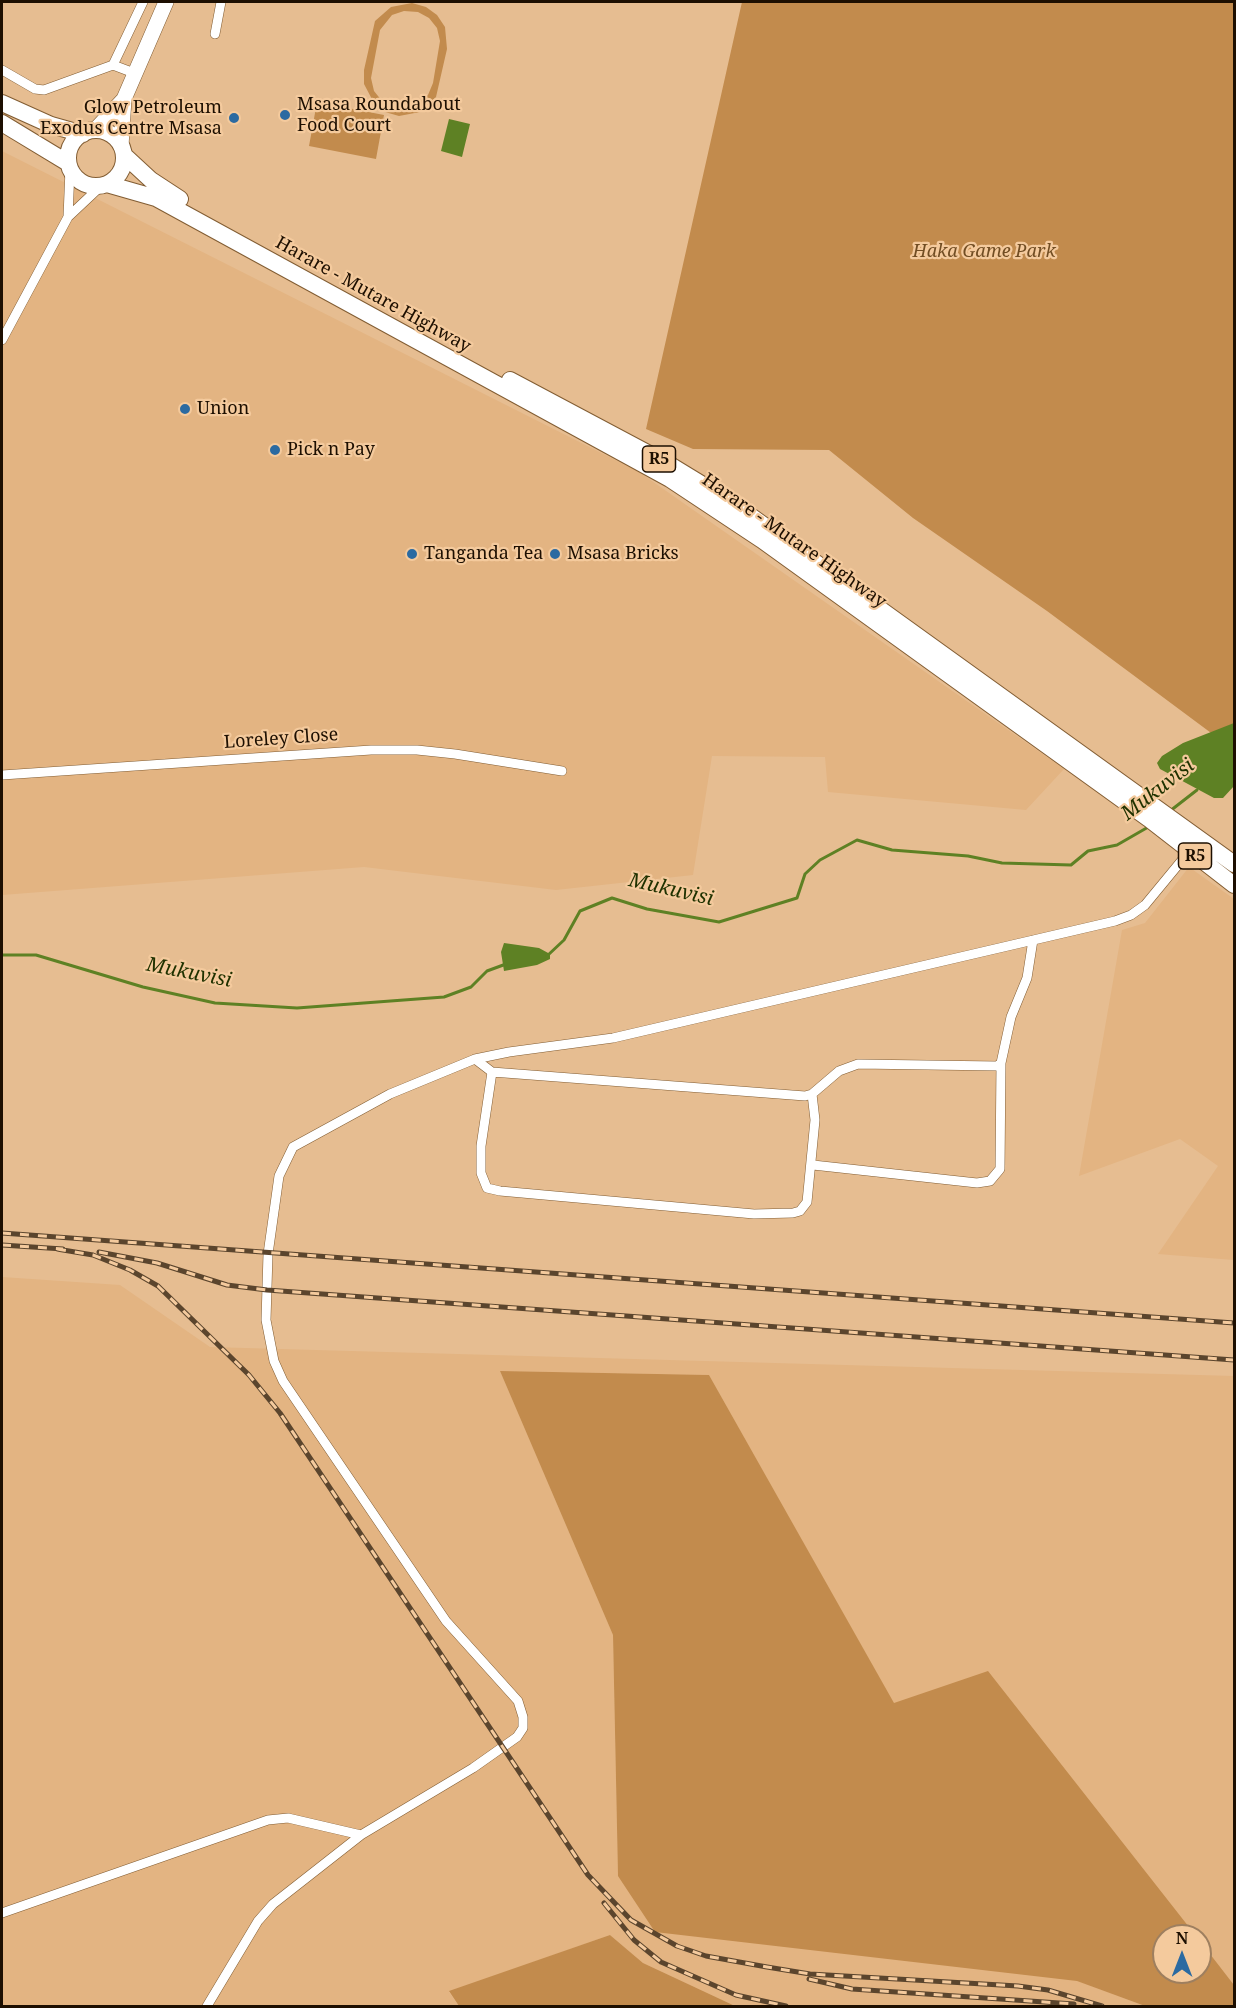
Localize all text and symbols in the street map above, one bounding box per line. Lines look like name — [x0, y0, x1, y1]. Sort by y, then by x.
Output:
place label: Msasa Roundabout Food Court — [297, 94, 461, 136]
place label: Glow Petroleum Exodus Centre Msasa — [40, 97, 222, 140]
marker: Msasa Roundabout Food Court — [278, 108, 292, 122]
marker: Glow Petroleum Exodus Centre Msasa — [227, 111, 241, 125]
street label: Harare - Mutare Highway — [272, 232, 474, 358]
park label: Haka Game Park — [912, 241, 1056, 263]
place label: Union — [197, 398, 249, 420]
marker: Union — [178, 402, 192, 416]
place label: Pick n Pay — [287, 439, 375, 461]
marker: Pick n Pay — [268, 443, 282, 457]
road number: R5 — [642, 446, 676, 472]
street label: Harare - Mutare Highway — [698, 469, 890, 613]
place label: Tanganda Tea — [424, 543, 543, 565]
place label: Msasa Bricks — [567, 543, 679, 565]
marker: Tanganda Tea — [405, 547, 419, 561]
marker: Msasa Bricks — [548, 547, 562, 561]
street label: Loreley Close — [223, 724, 339, 754]
water label: Mukuvisi — [1117, 754, 1199, 826]
road number: R5 — [1178, 843, 1212, 869]
water label: Mukuvisi — [626, 869, 716, 911]
water label: Mukuvisi — [144, 953, 234, 993]
north arrow — [1152, 1924, 1212, 1984]
text: N — [1176, 1927, 1188, 1949]

